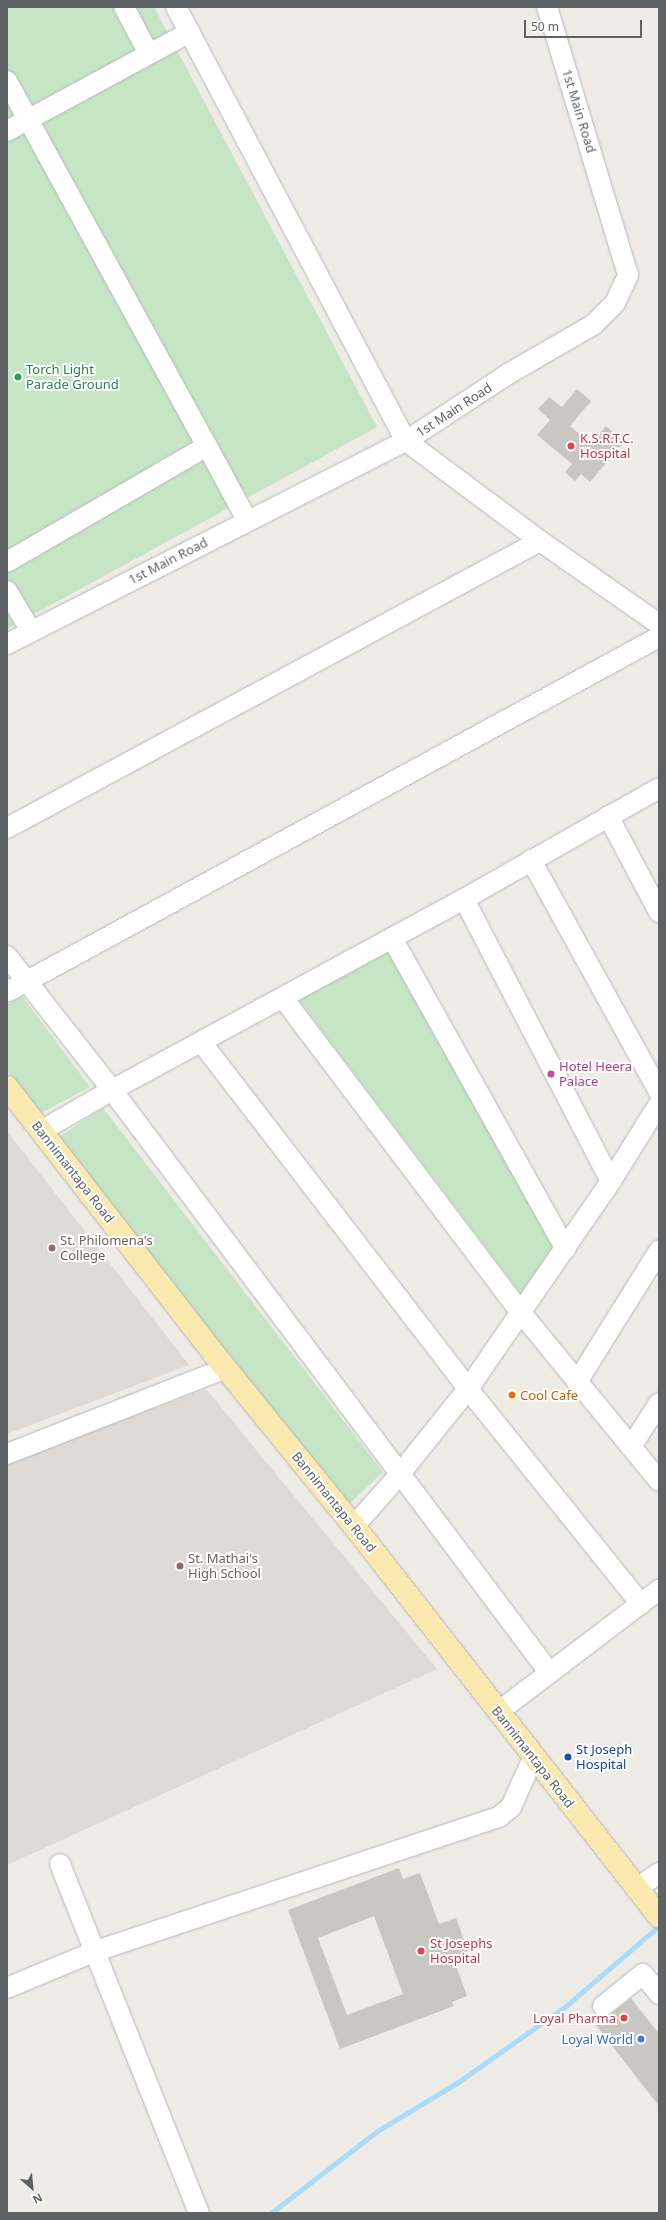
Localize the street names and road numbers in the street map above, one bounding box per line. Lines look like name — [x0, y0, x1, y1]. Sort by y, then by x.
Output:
street label: 1st Main Road — [559, 67, 599, 155]
street label: 1st Main Road — [413, 380, 495, 440]
street label: 1st Main Road — [126, 534, 210, 588]
street label: Bannimantapa Road — [29, 1118, 117, 1226]
street label: Bannimantapa Road — [289, 1449, 379, 1555]
street label: Bannimantapa Road — [489, 1703, 577, 1811]

